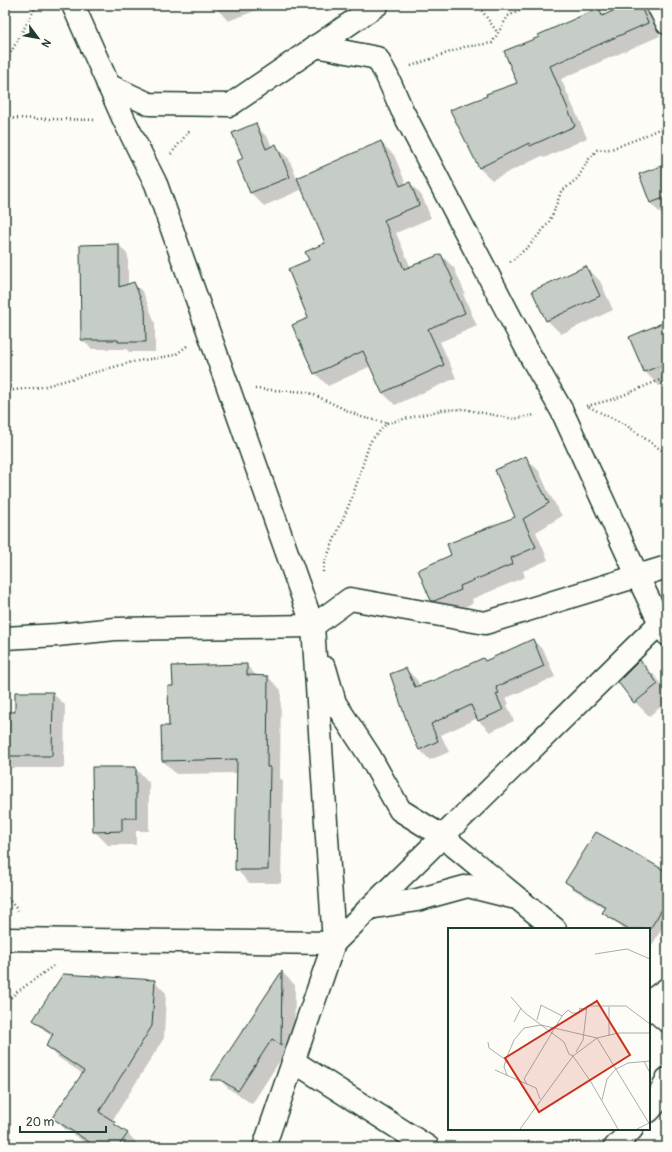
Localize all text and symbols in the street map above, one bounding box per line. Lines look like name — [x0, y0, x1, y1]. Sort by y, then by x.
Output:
north arrow — [18, 18, 58, 58]
text: N — [38, 36, 54, 50]
inset map — [448, 928, 650, 1130]
scale bar — [20, 1108, 106, 1134]
text: 20 m — [26, 1115, 55, 1130]

